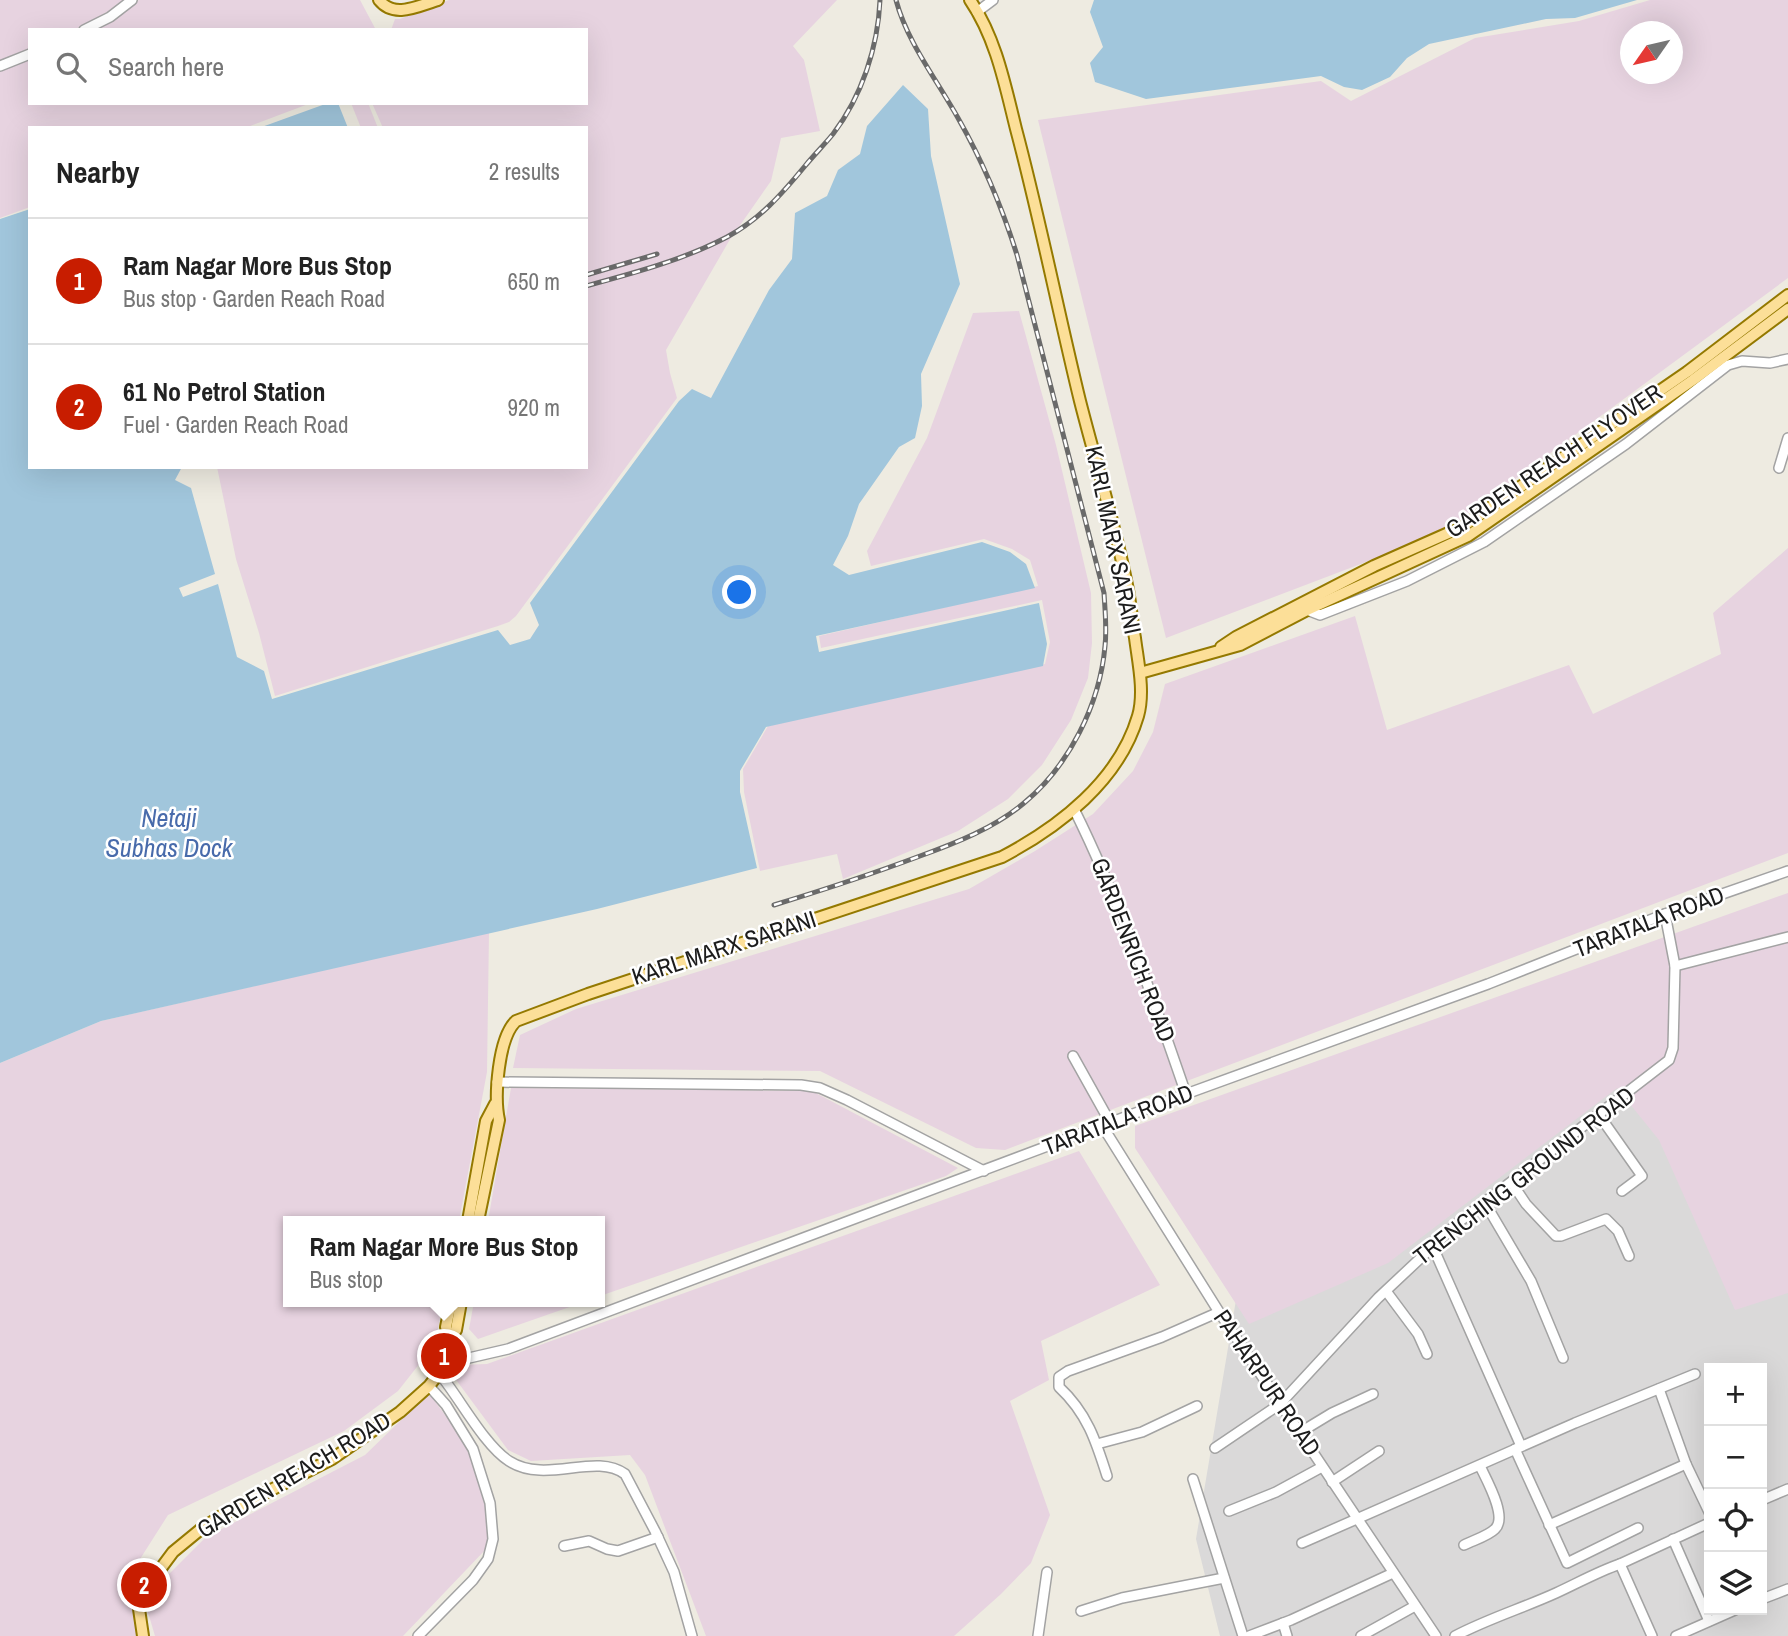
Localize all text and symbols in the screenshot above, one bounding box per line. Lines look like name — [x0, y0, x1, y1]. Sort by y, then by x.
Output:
north arrow — [1620, 21, 1683, 84]
search box — [28, 28, 588, 105]
icon: search — [52, 48, 90, 86]
text: Search here — [108, 49, 224, 84]
text: Nearby — [56, 152, 139, 192]
text: 2 results — [489, 156, 560, 187]
text: Ram Nagar More Bus Stop — [123, 248, 392, 283]
text: 1 — [74, 266, 84, 297]
text: 650 m — [508, 266, 560, 297]
text: Bus stop · Garden Reach Road — [123, 283, 385, 314]
text: 61 No Petrol Station — [123, 374, 326, 409]
street label: GARDEN REACH FLYOVER — [1439, 376, 1668, 545]
text: 2 — [74, 392, 84, 423]
text: 920 m — [508, 392, 560, 423]
text: Fuel · Garden Reach Road — [123, 409, 348, 440]
street label: KARL MARX SARANI — [1078, 443, 1150, 637]
your location — [722, 575, 756, 609]
water label: Netaji Subhas Dock — [106, 800, 234, 865]
street label: GARDENRICH ROAD — [1084, 853, 1184, 1046]
street label: TARATALA ROAD — [1569, 878, 1728, 964]
street label: KARL MARX SARANI — [628, 902, 820, 992]
street label: TARATALA ROAD — [1038, 1076, 1197, 1162]
street label: TRENCHING GROUND ROAD — [1406, 1079, 1640, 1272]
popup — [283, 1216, 605, 1307]
text: Ram Nagar More Bus Stop — [310, 1229, 578, 1264]
text: Bus stop — [310, 1264, 383, 1295]
street label: PAHARPUR ROAD — [1207, 1303, 1329, 1462]
pin: 1 — [421, 1330, 467, 1382]
map controls — [1704, 1363, 1767, 1615]
button: + — [1704, 1363, 1767, 1426]
street label: GARDEN REACH ROAD — [191, 1404, 396, 1545]
button: − — [1704, 1426, 1767, 1489]
button: locate — [1704, 1489, 1767, 1552]
button: layers — [1704, 1552, 1767, 1615]
pin: 2 — [121, 1559, 167, 1611]

